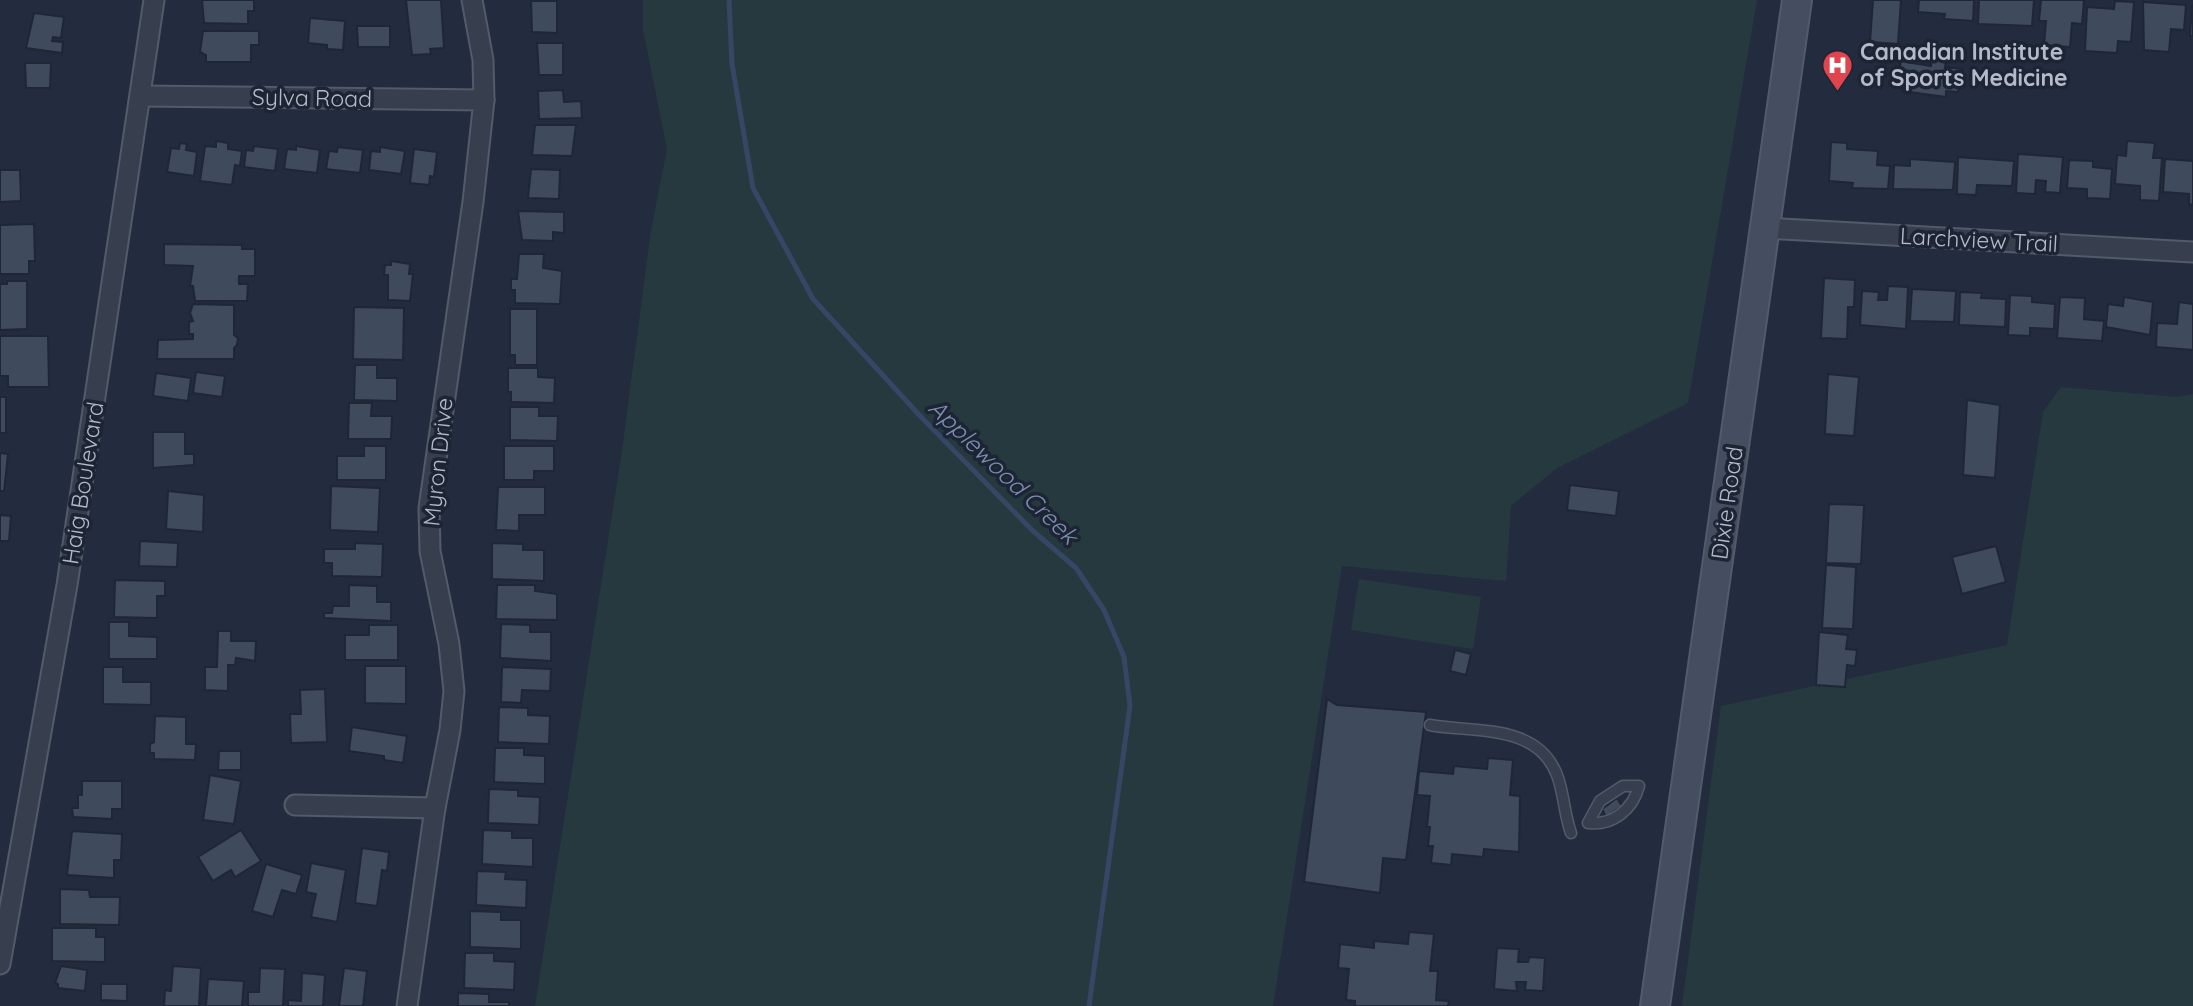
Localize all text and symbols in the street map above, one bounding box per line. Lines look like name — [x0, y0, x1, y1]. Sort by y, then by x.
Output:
place label: Canadian Institute of Sports Medicine — [1860, 37, 2068, 92]
hospital icon: Canadian Institute of Sports Medicine — [1820, 48, 1854, 92]
street label: Sylva Road — [252, 82, 372, 113]
street label: Larchview Trail — [1899, 221, 2059, 258]
water label: Applewood Creek — [923, 392, 1086, 552]
street label: Myron Drive — [416, 396, 459, 528]
street label: Haig Boulevard — [55, 400, 110, 566]
street label: Dixie Road — [1704, 445, 1749, 561]

